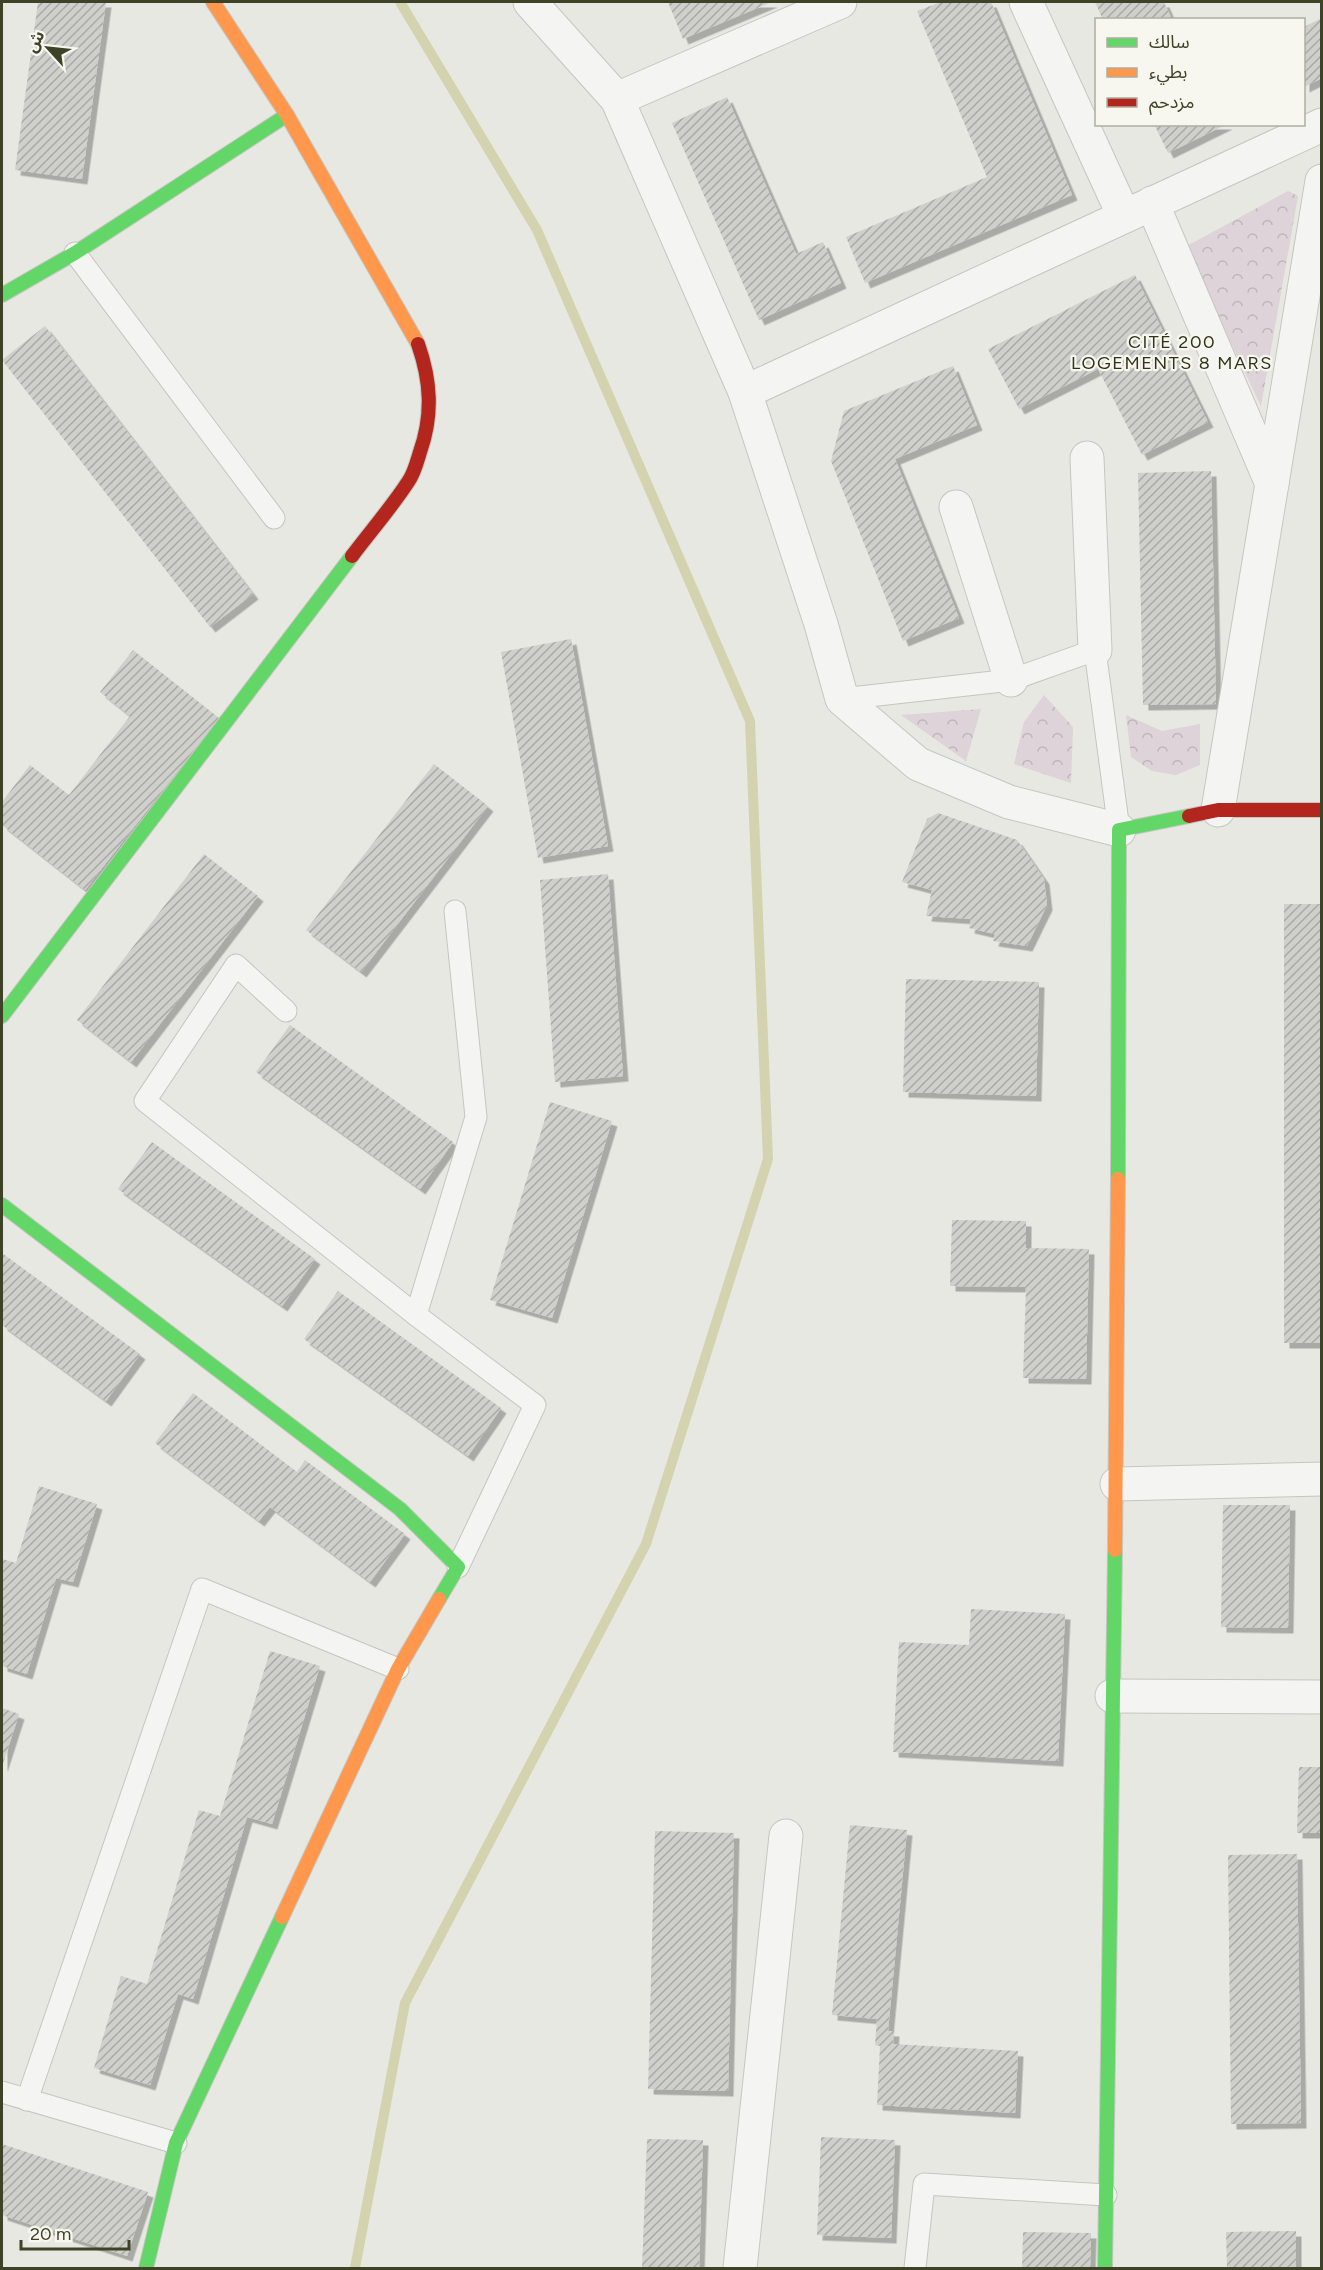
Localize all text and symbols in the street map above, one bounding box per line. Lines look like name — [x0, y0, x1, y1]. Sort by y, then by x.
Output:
north arrow — [18, 18, 78, 78]
legend — [1095, 18, 1305, 126]
text: ش — [22, 27, 49, 55]
text: سالك — [1149, 31, 1190, 53]
text: بطيء — [1149, 61, 1187, 85]
text: مزدحم — [1149, 91, 1194, 115]
district label: CITÉ 200 LOGEMENTS 8 MARS — [1071, 331, 1273, 374]
scale bar — [21, 2213, 129, 2251]
text: 20 m — [30, 2223, 71, 2245]

